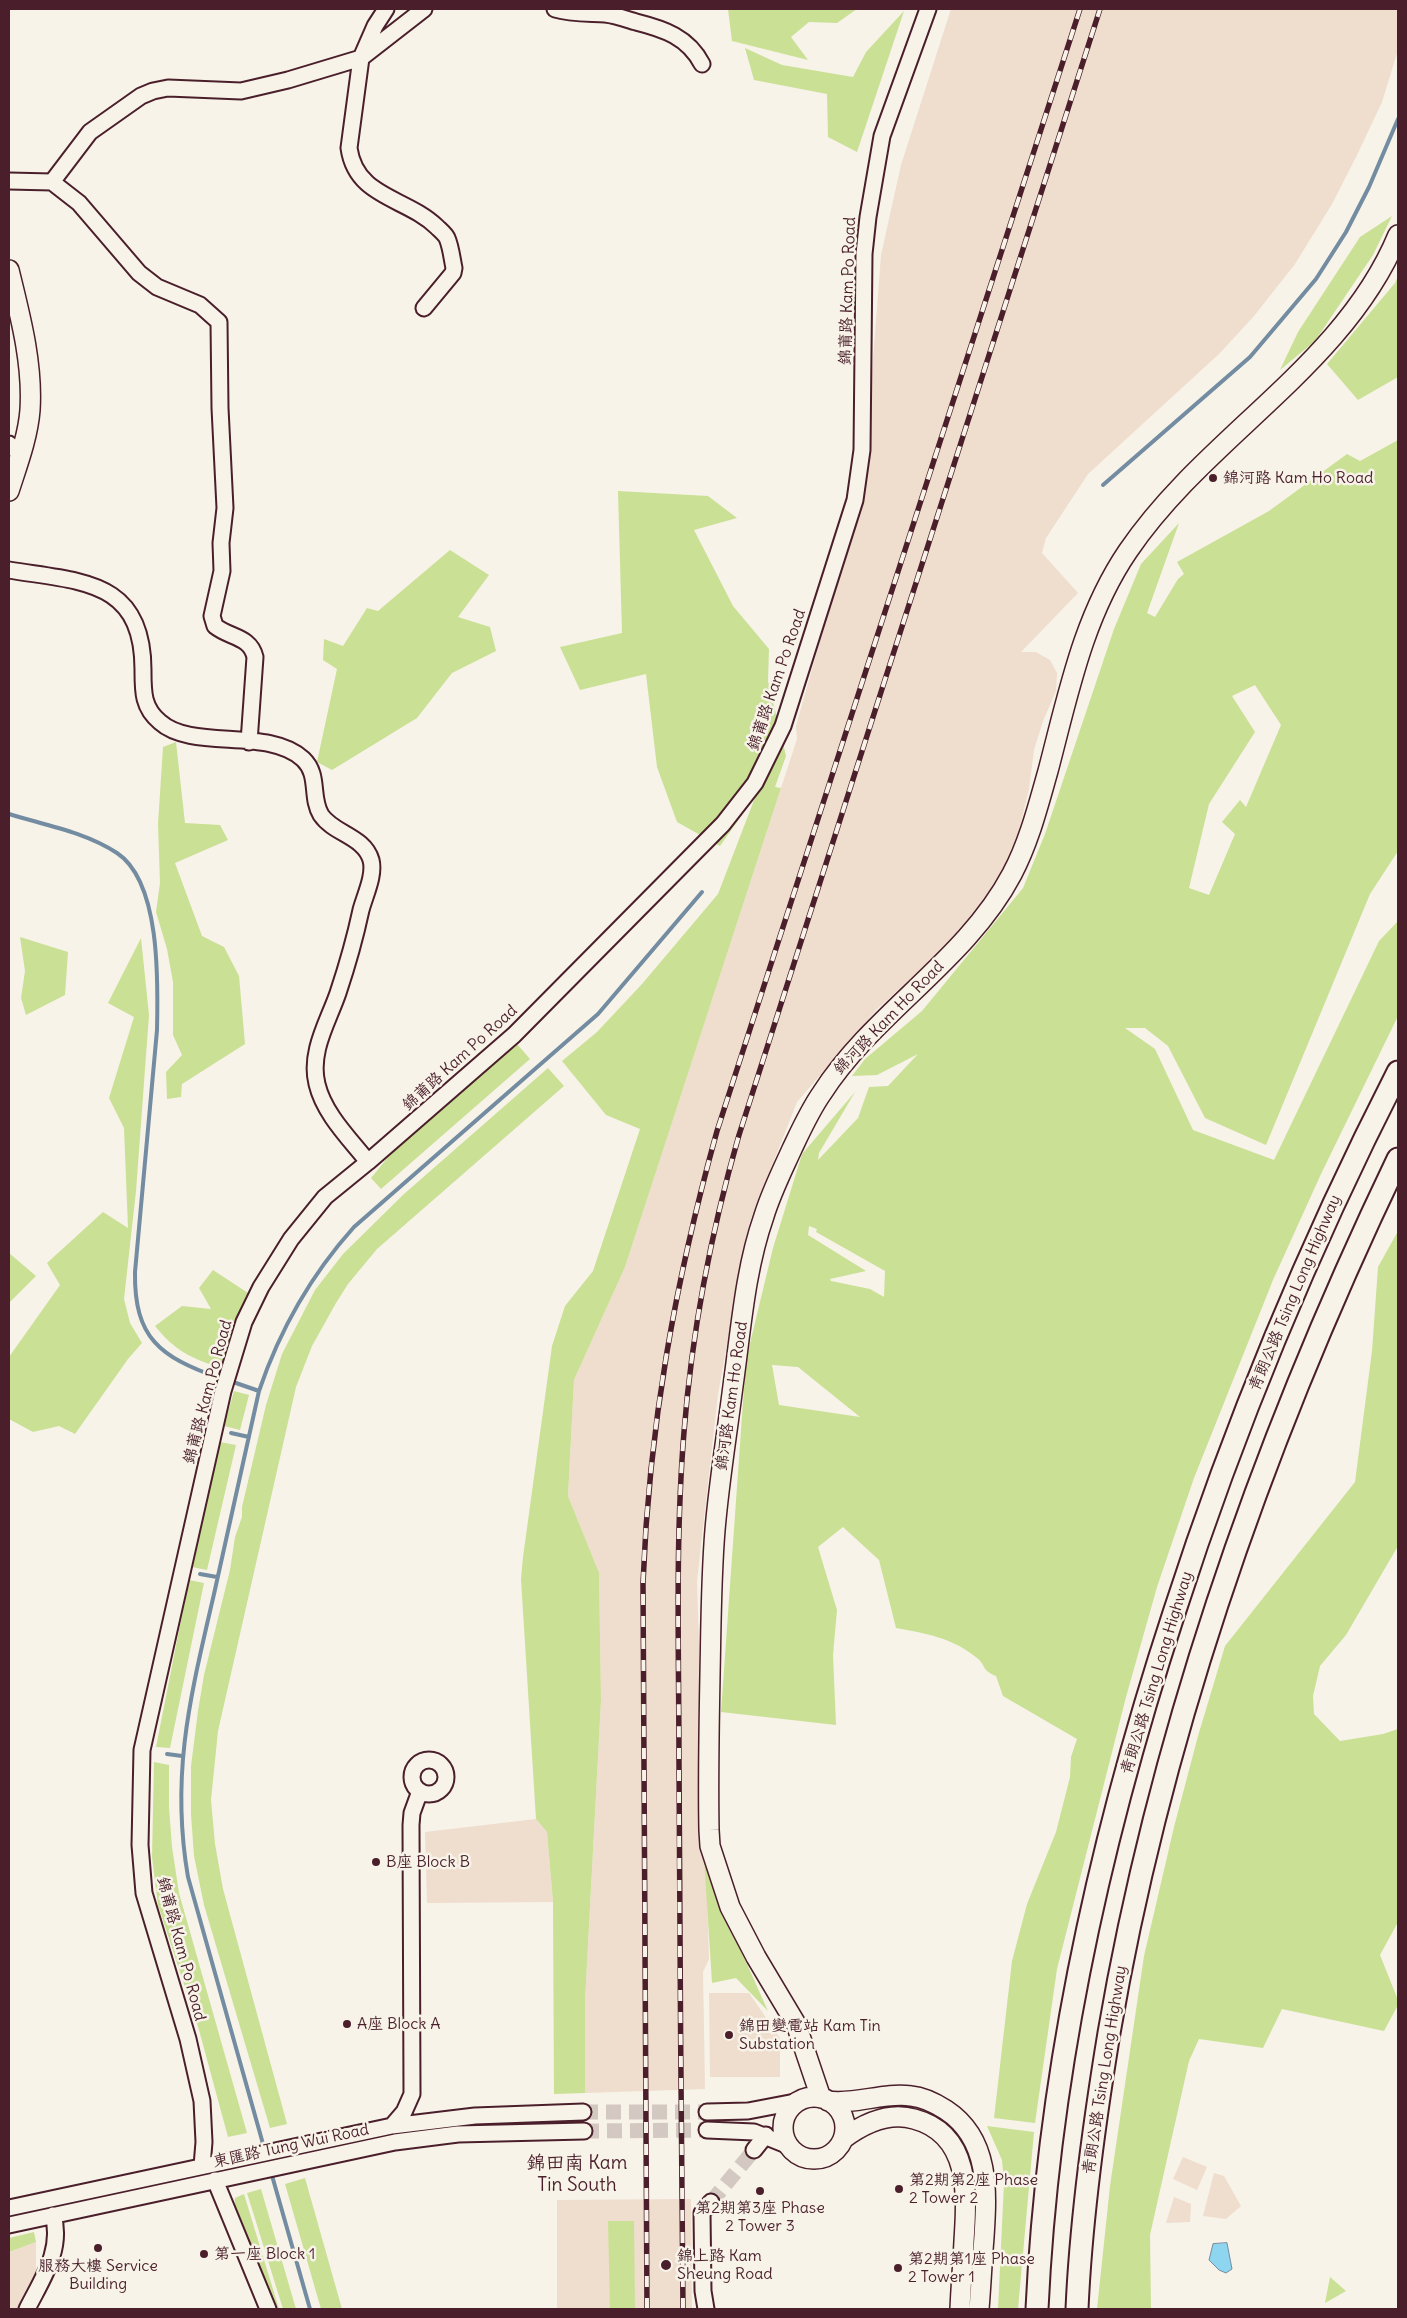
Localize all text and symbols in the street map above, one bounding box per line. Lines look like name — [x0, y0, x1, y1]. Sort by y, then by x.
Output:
street label: 錦莆路 Kam Po Road — [836, 217, 860, 365]
place label: 錦河路 Kam Ho Road — [1223, 468, 1373, 488]
marker: 錦河路 Kam Ho Road — [1207, 472, 1219, 484]
street label: 錦莆路 Kam Po Road — [744, 607, 810, 753]
street label: 錦河路 Kam Ho Road — [830, 957, 948, 1079]
street label: 錦莆路 Kam Po Road — [399, 1001, 521, 1115]
street label: 青朗公路 Tsing Long Highway — [1245, 1192, 1345, 1394]
street label: 錦莆路 Kam Po Road — [180, 1318, 236, 1466]
street label: 錦河路 Kam Ho Road — [712, 1320, 752, 1472]
street label: 青朗公路 Tsing Long Highway — [1117, 1569, 1197, 1777]
place label: B座 Block B — [386, 1852, 470, 1872]
marker: B座 Block B — [370, 1856, 382, 1868]
street label: 錦莆路 Kam Po Road — [153, 1875, 209, 2023]
street label: 青朗公路 Tsing Long Highway — [1079, 1964, 1131, 2176]
place label: A座 Block A — [357, 2014, 441, 2034]
place label: 錦田變電站 Kam Tin Substation — [739, 2016, 881, 2054]
marker: A座 Block A — [341, 2018, 353, 2030]
marker: 錦田變電站 Kam Tin Substation — [723, 2029, 735, 2041]
street label: 東匯路 Tung Wui Road — [211, 2120, 371, 2172]
district label: 錦田南 Kam Tin South — [527, 2153, 627, 2197]
place label: 第2期第2座 Phase 2 Tower 2 — [909, 2170, 1038, 2208]
marker: 第2期第2座 Phase 2 Tower 2 — [893, 2183, 905, 2195]
marker: 第2期第3座 Phase 2 Tower 3 — [754, 2185, 766, 2197]
place label: 第2期第3座 Phase 2 Tower 3 — [695, 2198, 825, 2236]
marker: 服務大樓 Service Building — [92, 2242, 104, 2254]
place label: 第一座 Block 1 — [214, 2244, 315, 2264]
place label: 錦上路 Kam Sheung Road — [677, 2246, 773, 2284]
marker: 第一座 Block 1 — [198, 2248, 210, 2260]
place label: 第2期第1座 Phase 2 Tower 1 — [908, 2249, 1035, 2287]
place label: 服務大樓 Service Building — [38, 2256, 158, 2294]
marker: 錦上路 Kam Sheung Road — [659, 2258, 673, 2272]
marker: 第2期第1座 Phase 2 Tower 1 — [892, 2262, 904, 2274]

